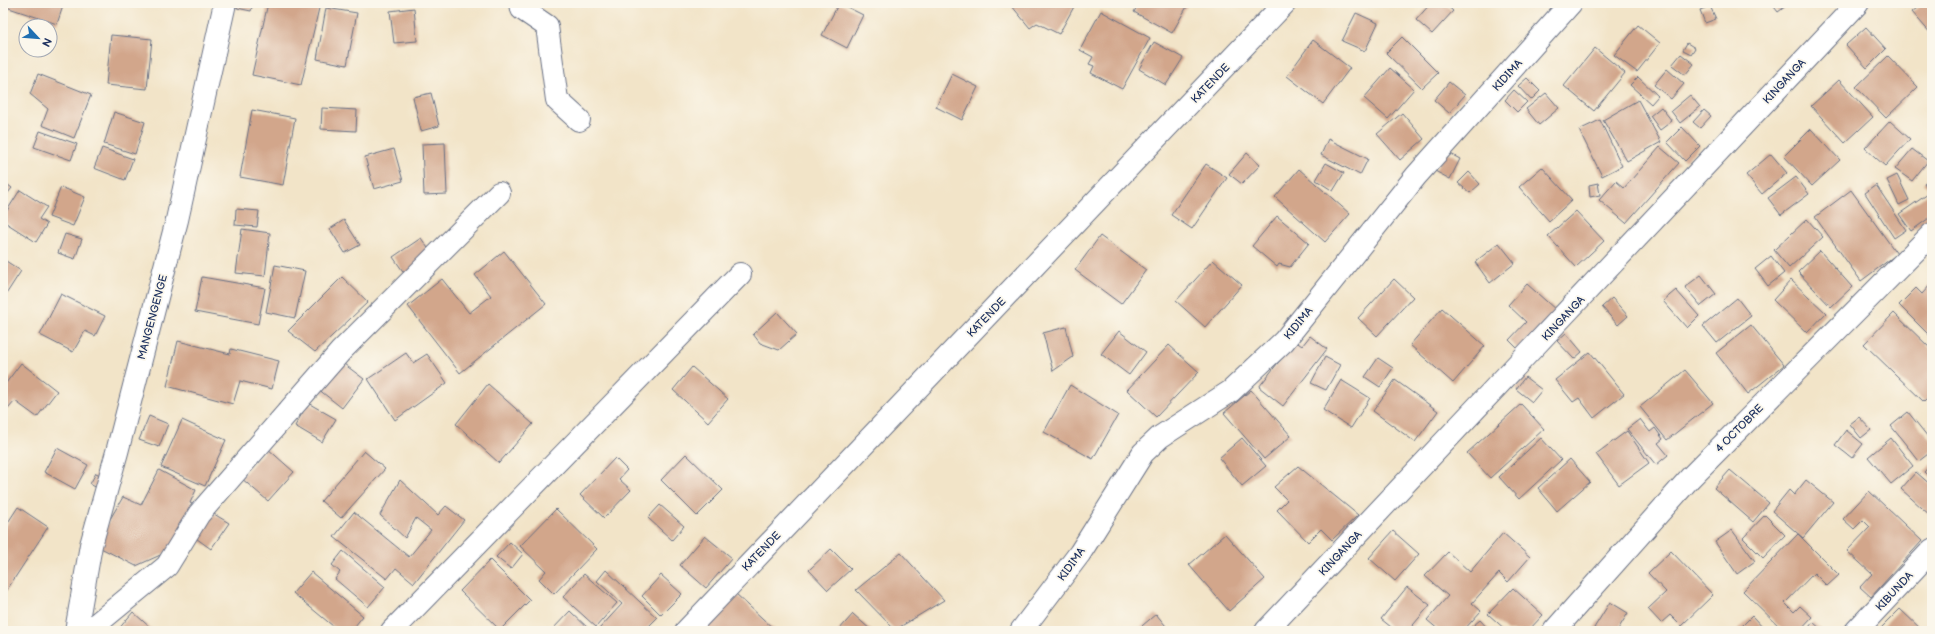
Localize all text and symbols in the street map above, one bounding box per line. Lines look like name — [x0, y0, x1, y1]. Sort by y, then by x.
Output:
north arrow — [18, 18, 58, 58]
text: N — [39, 36, 54, 49]
street label: KINGANGA — [1760, 56, 1809, 106]
street label: KIDIMA — [1490, 57, 1525, 94]
street label: KATENDE — [1188, 61, 1232, 106]
street label: MANGENGENGE — [135, 273, 170, 361]
street label: KINGANGA — [1539, 293, 1588, 343]
street label: KATENDE — [964, 295, 1008, 340]
street label: KIDIMA — [1281, 304, 1316, 342]
street label: 4 OCTOBRE — [1713, 402, 1766, 455]
street label: KINGANGA — [1316, 528, 1365, 578]
street label: KATENDE — [739, 529, 783, 574]
street label: KIDIMA — [1055, 545, 1088, 584]
street label: KIBUNDA — [1873, 569, 1916, 614]

